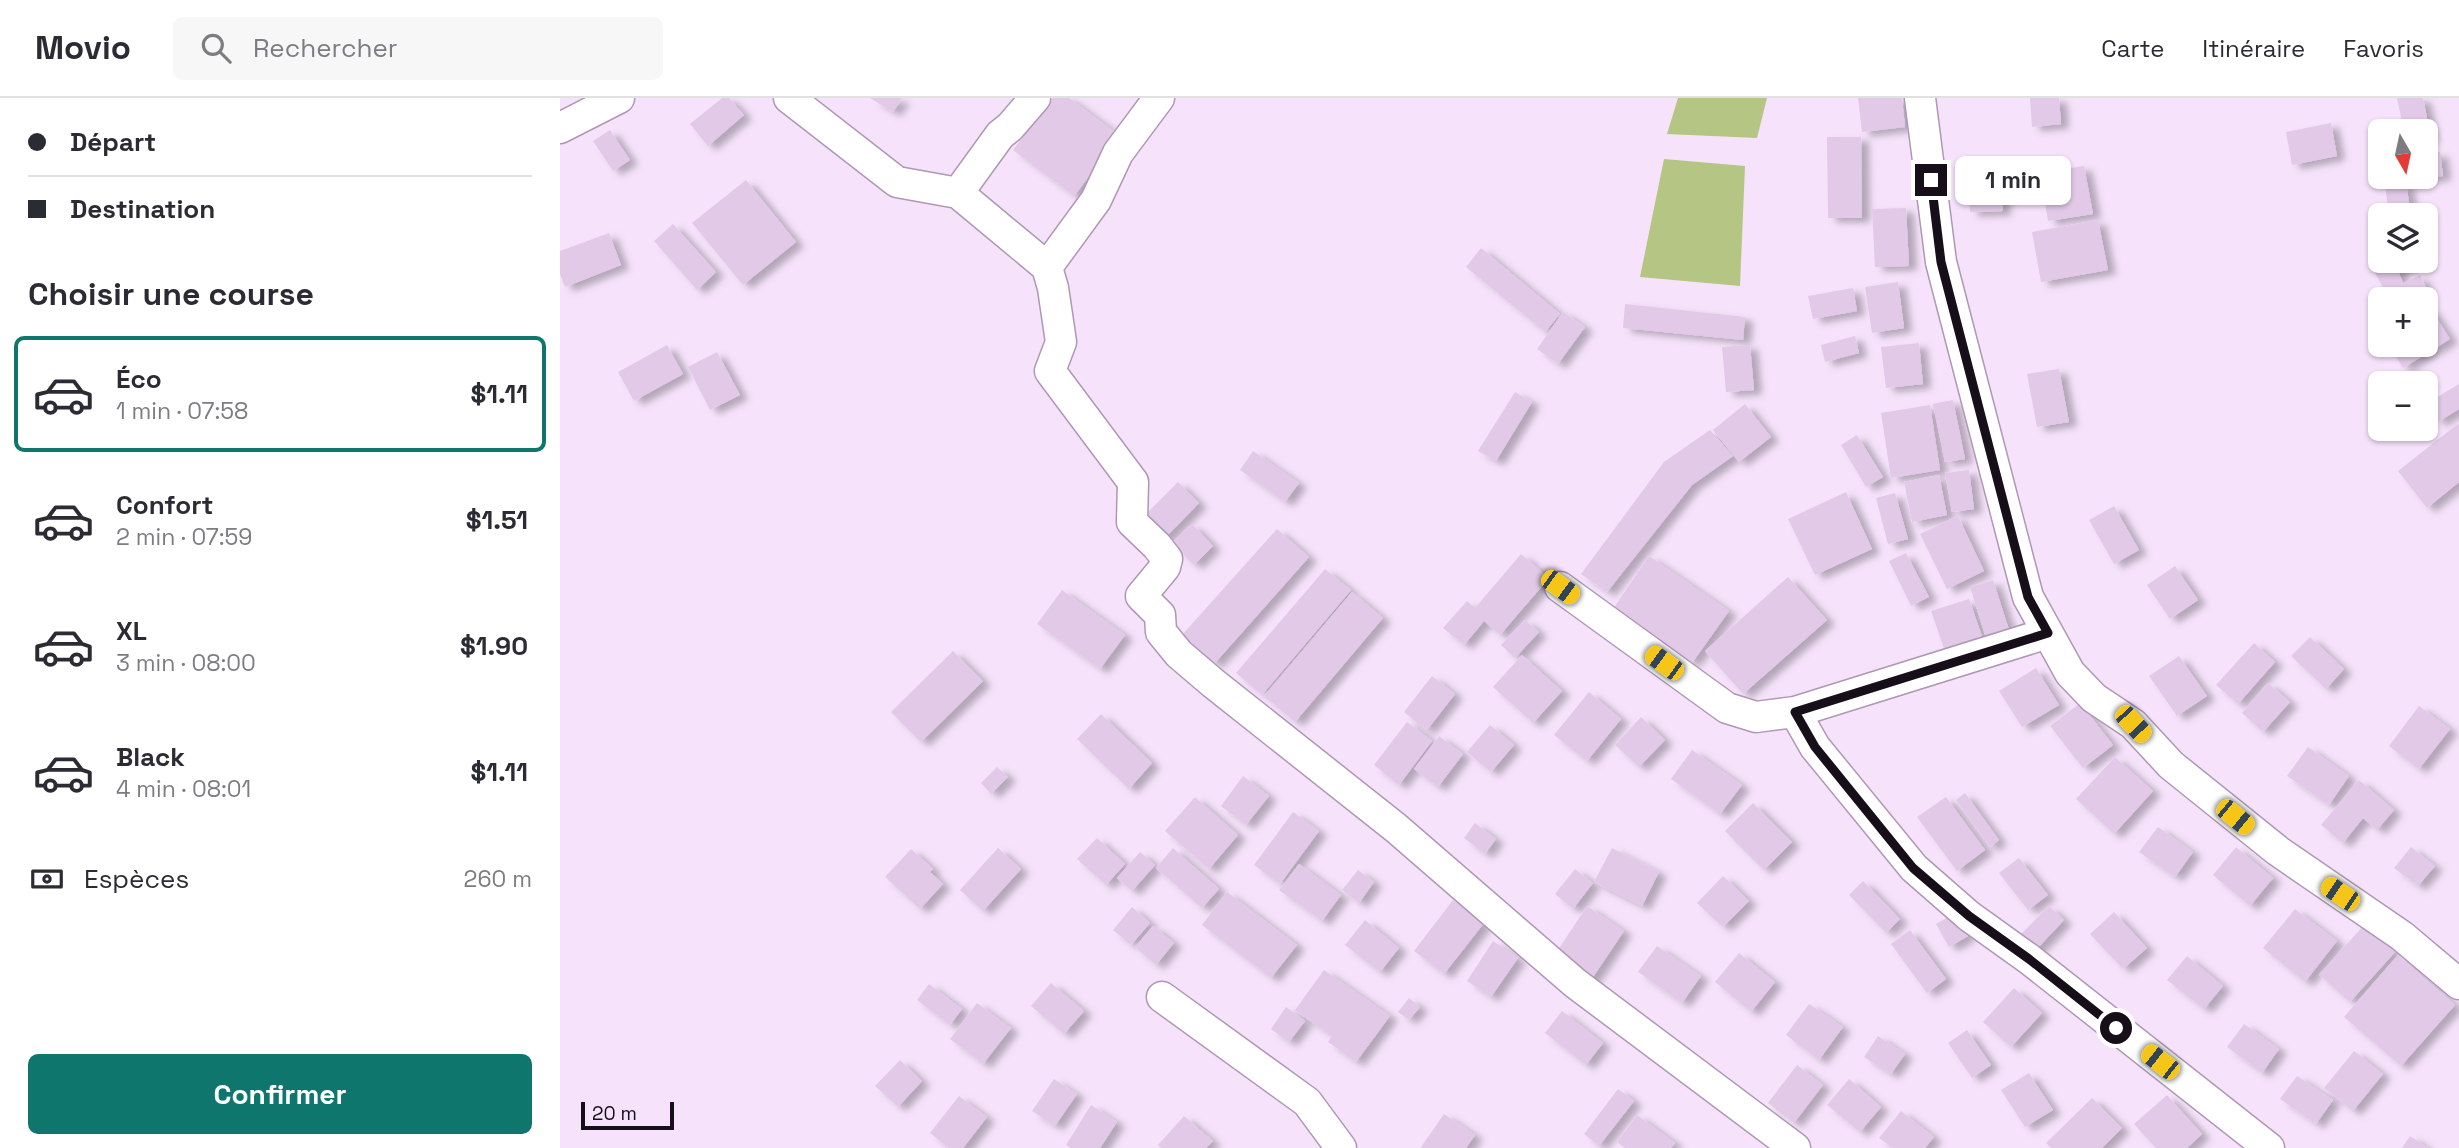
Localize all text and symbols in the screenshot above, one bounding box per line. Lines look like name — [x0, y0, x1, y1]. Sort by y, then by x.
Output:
search box — [173, 17, 663, 80]
text: Movio — [35, 27, 131, 69]
icon: search — [197, 29, 235, 67]
text: Rechercher — [253, 31, 398, 65]
text: Carte — [2101, 33, 2164, 64]
text: Itinéraire — [2202, 33, 2305, 64]
text: Favoris — [2343, 33, 2424, 64]
north arrow — [2368, 119, 2438, 189]
map controls — [2368, 119, 2438, 441]
text: Départ — [70, 125, 156, 159]
callout: 1 min — [1956, 155, 2071, 204]
route end — [1915, 164, 1947, 196]
text: 1 min — [1985, 165, 2041, 195]
text: Destination — [70, 192, 215, 226]
button: layers — [2368, 203, 2438, 273]
text: Choisir une course — [28, 274, 314, 314]
button: + — [2368, 287, 2438, 357]
text: Éco — [116, 362, 162, 396]
icon: car — [32, 363, 95, 426]
button: − — [2368, 371, 2438, 441]
text: $1.11 — [471, 377, 528, 411]
text: 1 min · 07:58 — [116, 396, 248, 426]
text: Confort — [116, 488, 213, 522]
icon: car — [32, 489, 95, 552]
text: $1.51 — [466, 503, 528, 537]
text: 2 min · 07:59 — [116, 522, 252, 552]
car — [1537, 566, 1584, 608]
text: XL — [116, 614, 147, 648]
icon: car — [32, 615, 95, 678]
text: $1.90 — [460, 629, 528, 663]
car — [1641, 642, 1688, 684]
text: 3 min · 08:00 — [116, 648, 256, 678]
car — [2111, 701, 2156, 747]
text: Black — [116, 740, 185, 774]
icon: car — [32, 741, 95, 804]
text: $1.11 — [471, 755, 528, 789]
text: 4 min · 08:01 — [116, 774, 251, 804]
car — [2213, 796, 2258, 838]
icon: cash — [28, 860, 66, 898]
text: Espèces — [84, 862, 189, 896]
text: 260 m — [464, 864, 532, 894]
car — [2317, 874, 2364, 914]
route start — [2100, 1012, 2132, 1044]
car — [2137, 1041, 2184, 1083]
button: Confirmer — [28, 1054, 532, 1134]
scale bar — [581, 1099, 674, 1131]
text: 20 m — [592, 1101, 637, 1126]

